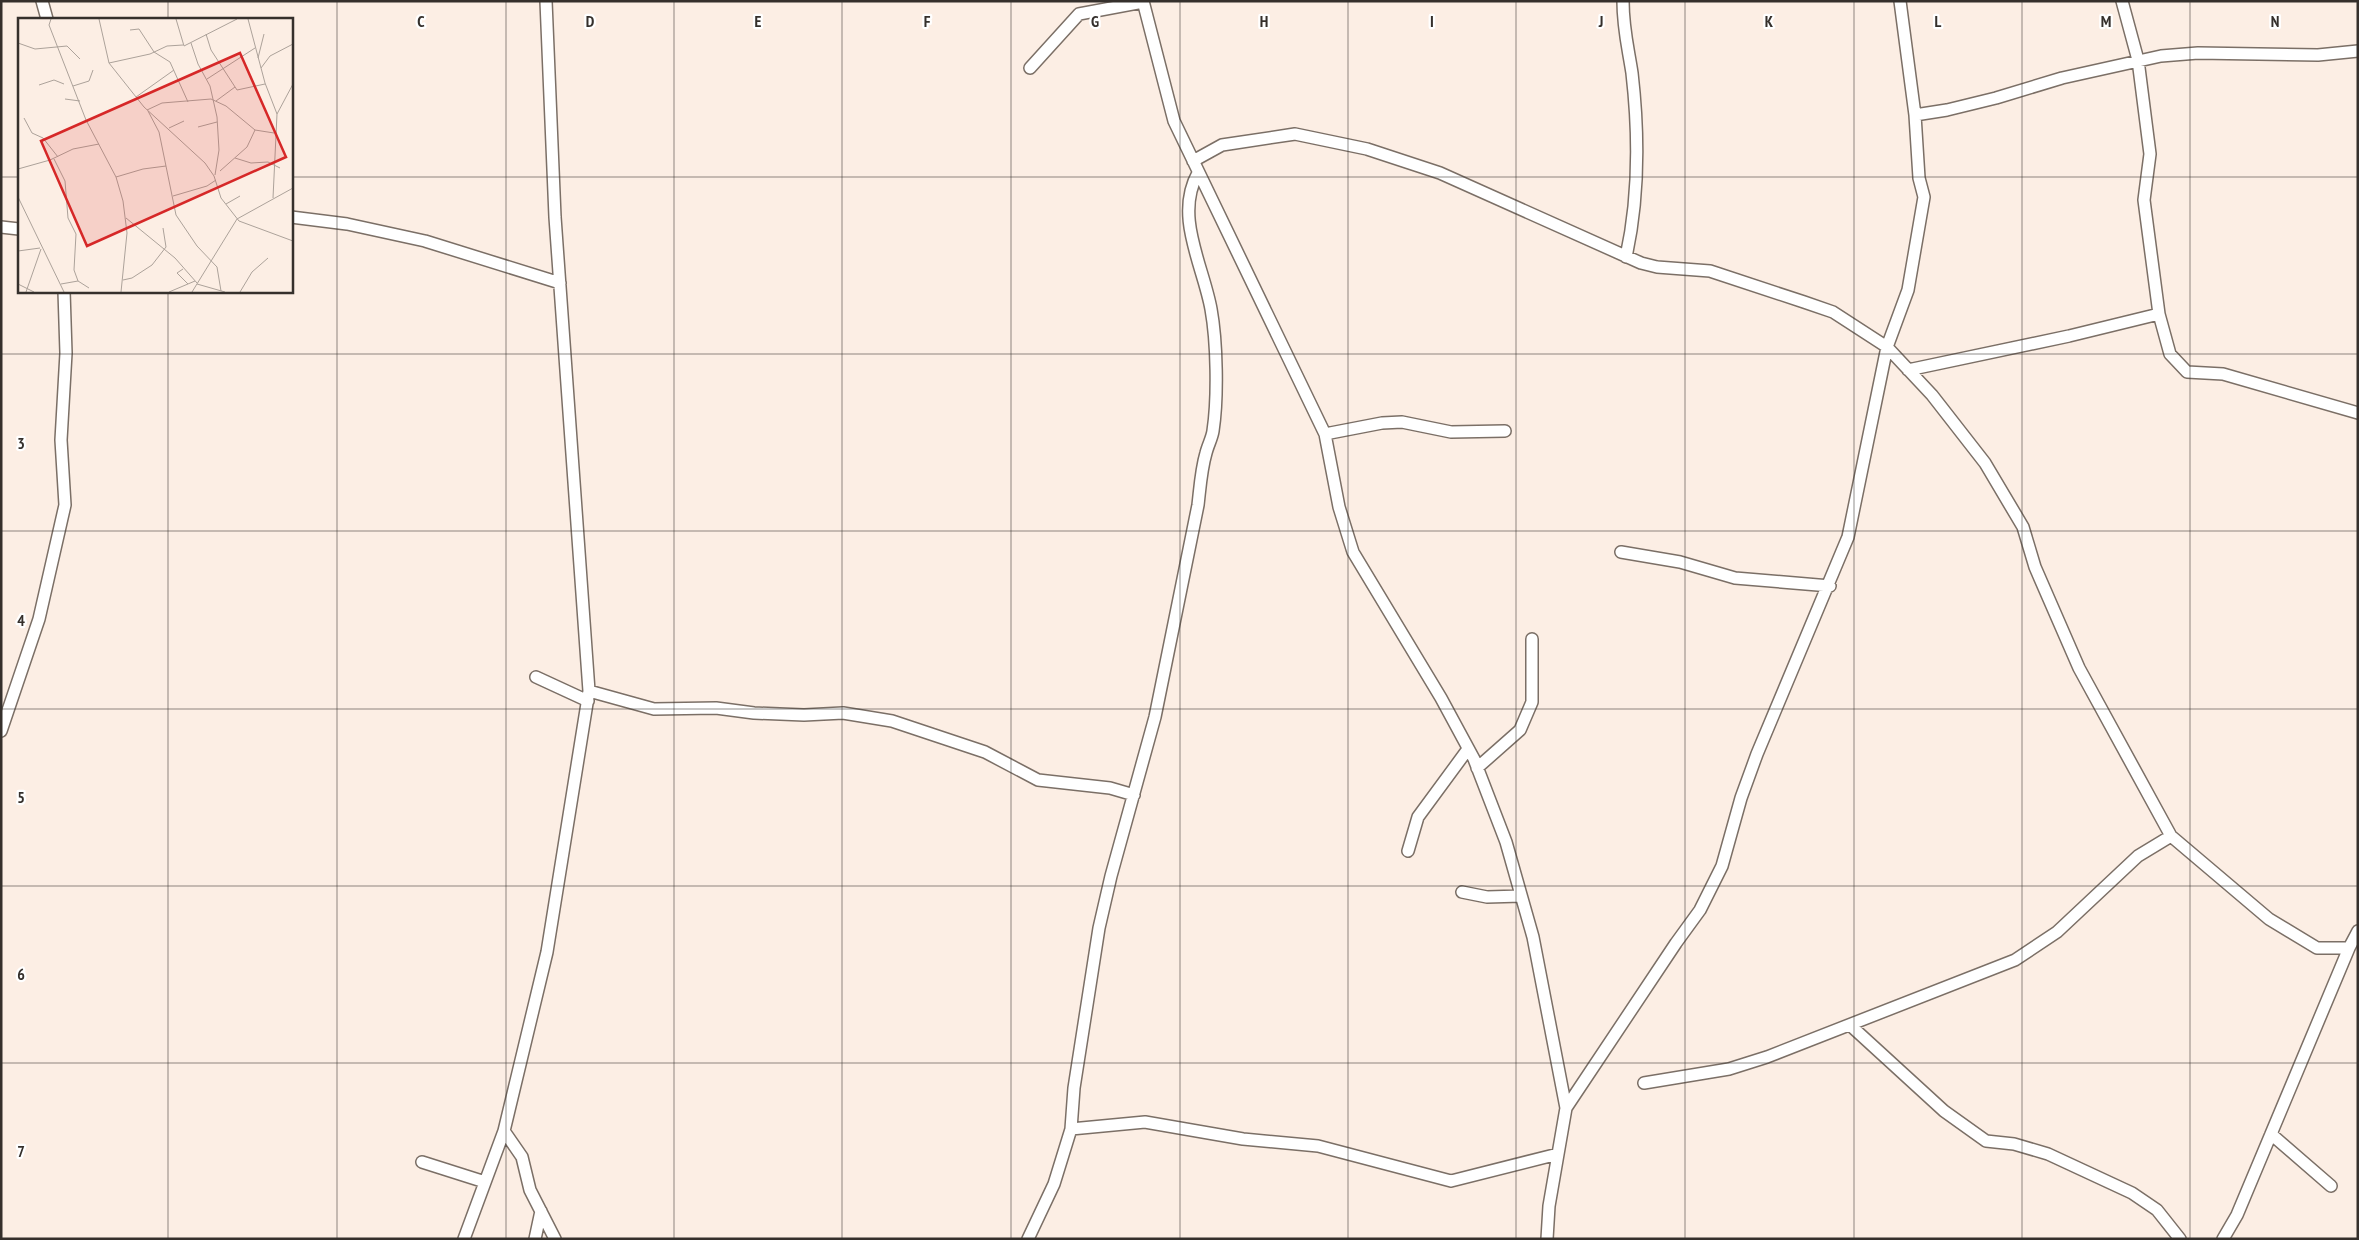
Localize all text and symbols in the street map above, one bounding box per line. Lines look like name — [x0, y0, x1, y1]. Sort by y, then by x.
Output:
text: C — [417, 11, 425, 31]
text: D — [586, 11, 595, 31]
text: E — [755, 11, 762, 31]
text: F — [924, 11, 931, 31]
text: G — [1091, 11, 1099, 31]
text: H — [1260, 11, 1268, 31]
text: I — [1430, 11, 1434, 31]
text: J — [1598, 11, 1603, 31]
text: K — [1765, 11, 1774, 31]
text: L — [1935, 11, 1942, 31]
text: M — [2101, 11, 2111, 31]
text: N — [2271, 11, 2279, 31]
inset map — [18, 18, 292, 292]
text: 3 — [17, 433, 25, 453]
text: 4 — [17, 610, 25, 630]
text: 5 — [17, 787, 25, 807]
text: 6 — [17, 964, 25, 984]
text: 7 — [17, 1141, 25, 1161]

